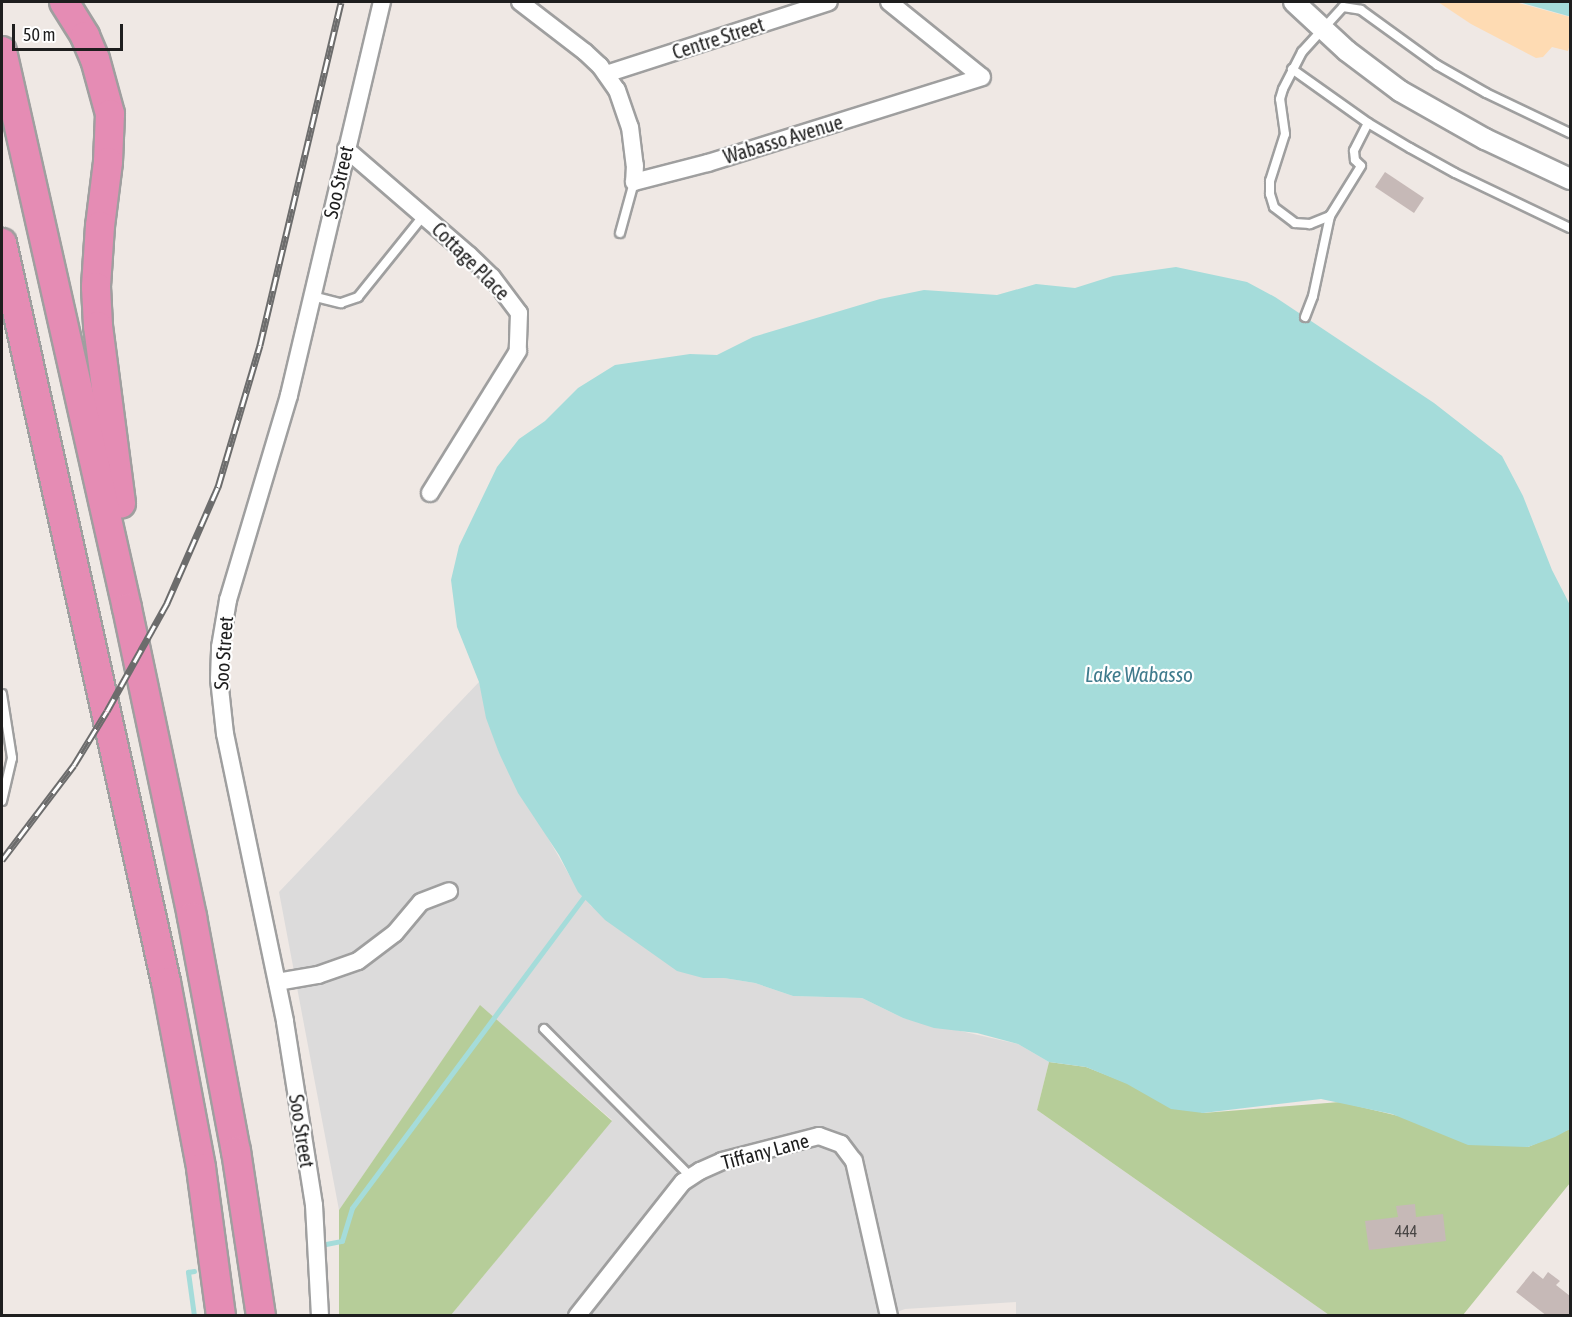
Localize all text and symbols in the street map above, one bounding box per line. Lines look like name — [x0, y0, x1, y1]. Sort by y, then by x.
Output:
scale bar — [15, 12, 126, 50]
street label: Centre Street — [669, 12, 767, 64]
text: 50 m — [23, 24, 55, 45]
street label: Wabasso Avenue — [720, 109, 846, 169]
street label: Soo Street — [318, 143, 358, 221]
street label: Cottage Place — [427, 217, 515, 305]
street label: Soo Street — [208, 615, 238, 691]
water label: Lake Wabasso — [1085, 661, 1193, 687]
street label: Soo Street — [284, 1093, 320, 1169]
street label: Tiffany Lane — [719, 1128, 811, 1174]
house number: 444 — [1395, 1221, 1417, 1241]

